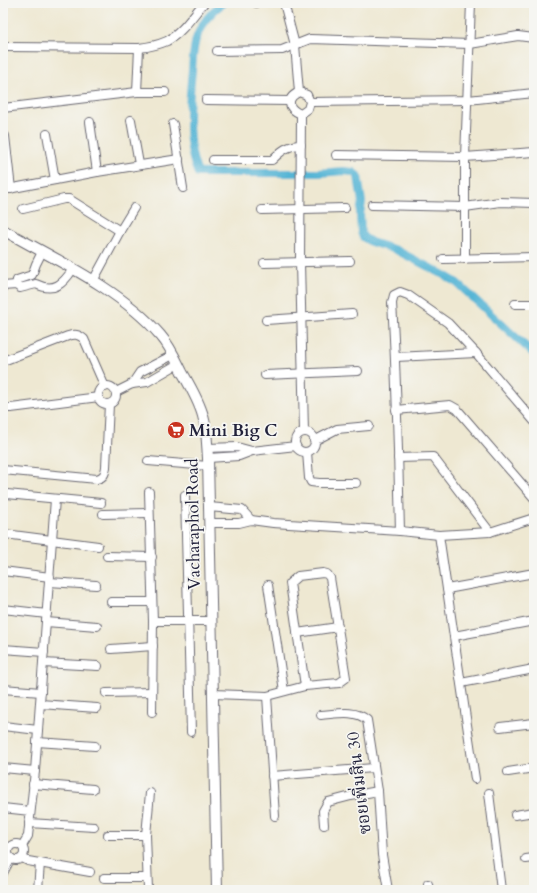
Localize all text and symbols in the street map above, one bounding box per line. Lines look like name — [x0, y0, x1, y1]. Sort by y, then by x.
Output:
place label: Mini Big C — [189, 419, 277, 442]
supermarket icon: Mini Big C — [166, 420, 186, 440]
street label: Vacharaphol Road — [180, 458, 206, 590]
street label: ซอยเพิ่มสิน 30 — [341, 730, 377, 836]

